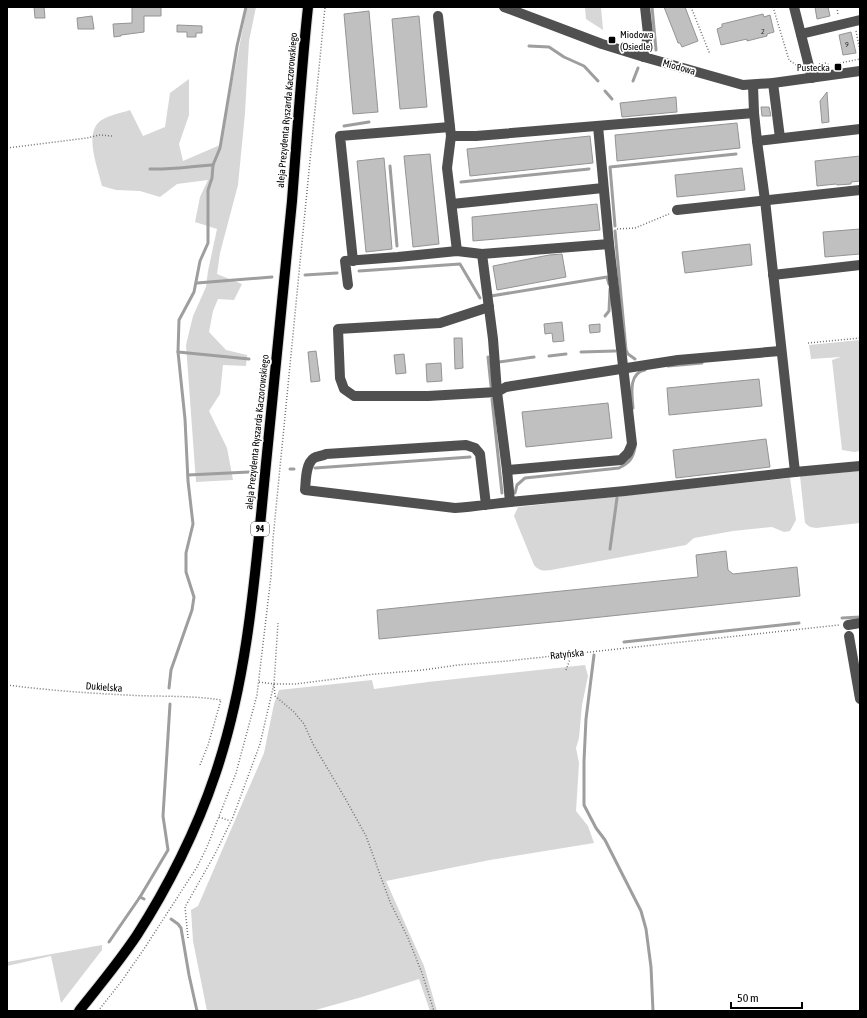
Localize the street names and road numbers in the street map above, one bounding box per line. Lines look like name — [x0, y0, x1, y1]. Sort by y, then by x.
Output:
street label: aleja Prezydenta Ryszarda Kaczorowskiego — [275, 32, 299, 188]
street label: Miodowa — [661, 57, 697, 77]
street label: aleja Prezydenta Ryszarda Kaczorowskiego — [243, 354, 271, 510]
road number: 94 — [251, 522, 269, 536]
street label: Ratyńska — [549, 647, 585, 661]
street label: Dukielska — [85, 680, 123, 694]

